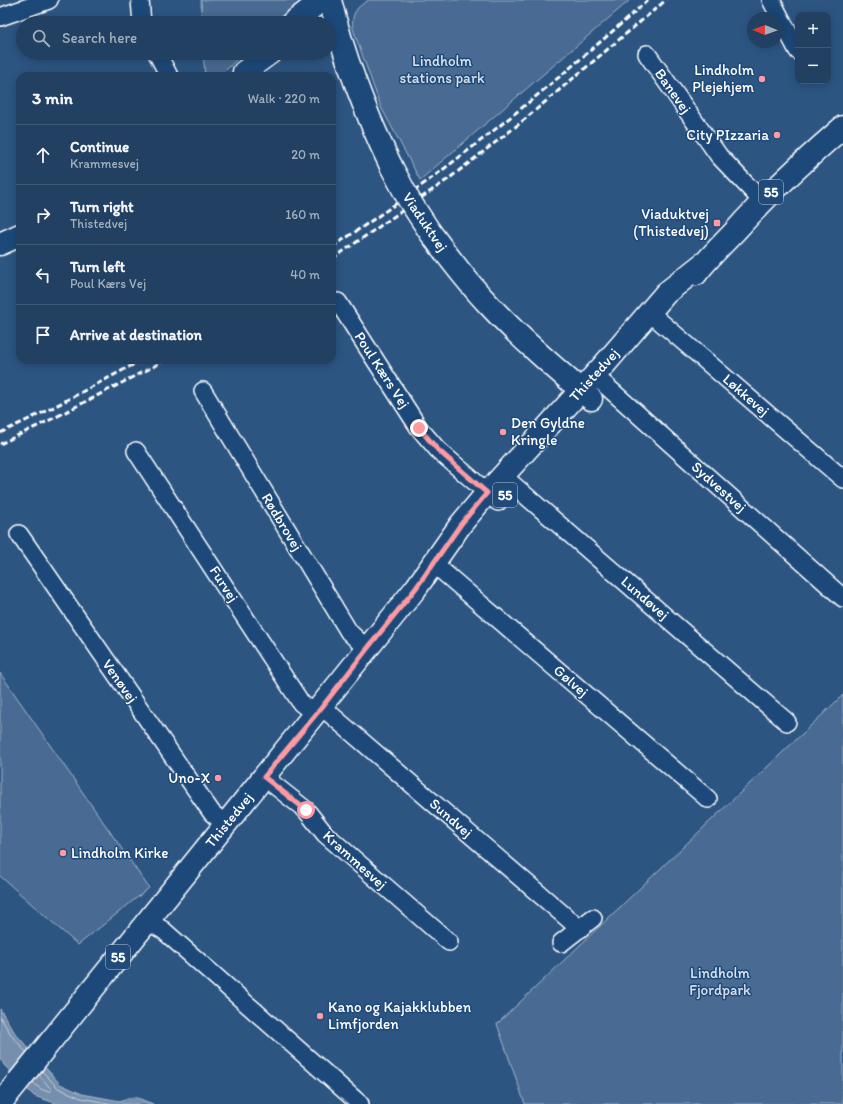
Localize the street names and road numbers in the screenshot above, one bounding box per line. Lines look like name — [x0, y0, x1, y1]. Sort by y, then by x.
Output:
street label: Banevej — [651, 65, 695, 117]
road number: 55 — [759, 180, 783, 204]
street label: Viaduktvej — [399, 189, 451, 255]
street label: Poul Kærs Vej — [351, 328, 413, 412]
street label: Thistedvej — [565, 344, 623, 406]
street label: Løkkevej — [719, 370, 773, 420]
street label: Sydvestvej — [688, 458, 750, 516]
road number: 55 — [493, 483, 517, 507]
street label: Rødbrovej — [258, 490, 306, 554]
street label: Furvej — [206, 562, 242, 606]
street label: Lundøvej — [617, 572, 673, 624]
street label: Venøvej — [98, 656, 142, 706]
street label: Gølvej — [550, 661, 592, 701]
street label: Thistedvej — [201, 789, 257, 851]
street label: Sundvej — [426, 794, 476, 842]
street label: Krammesvej — [319, 827, 391, 893]
road number: 55 — [106, 945, 130, 969]

